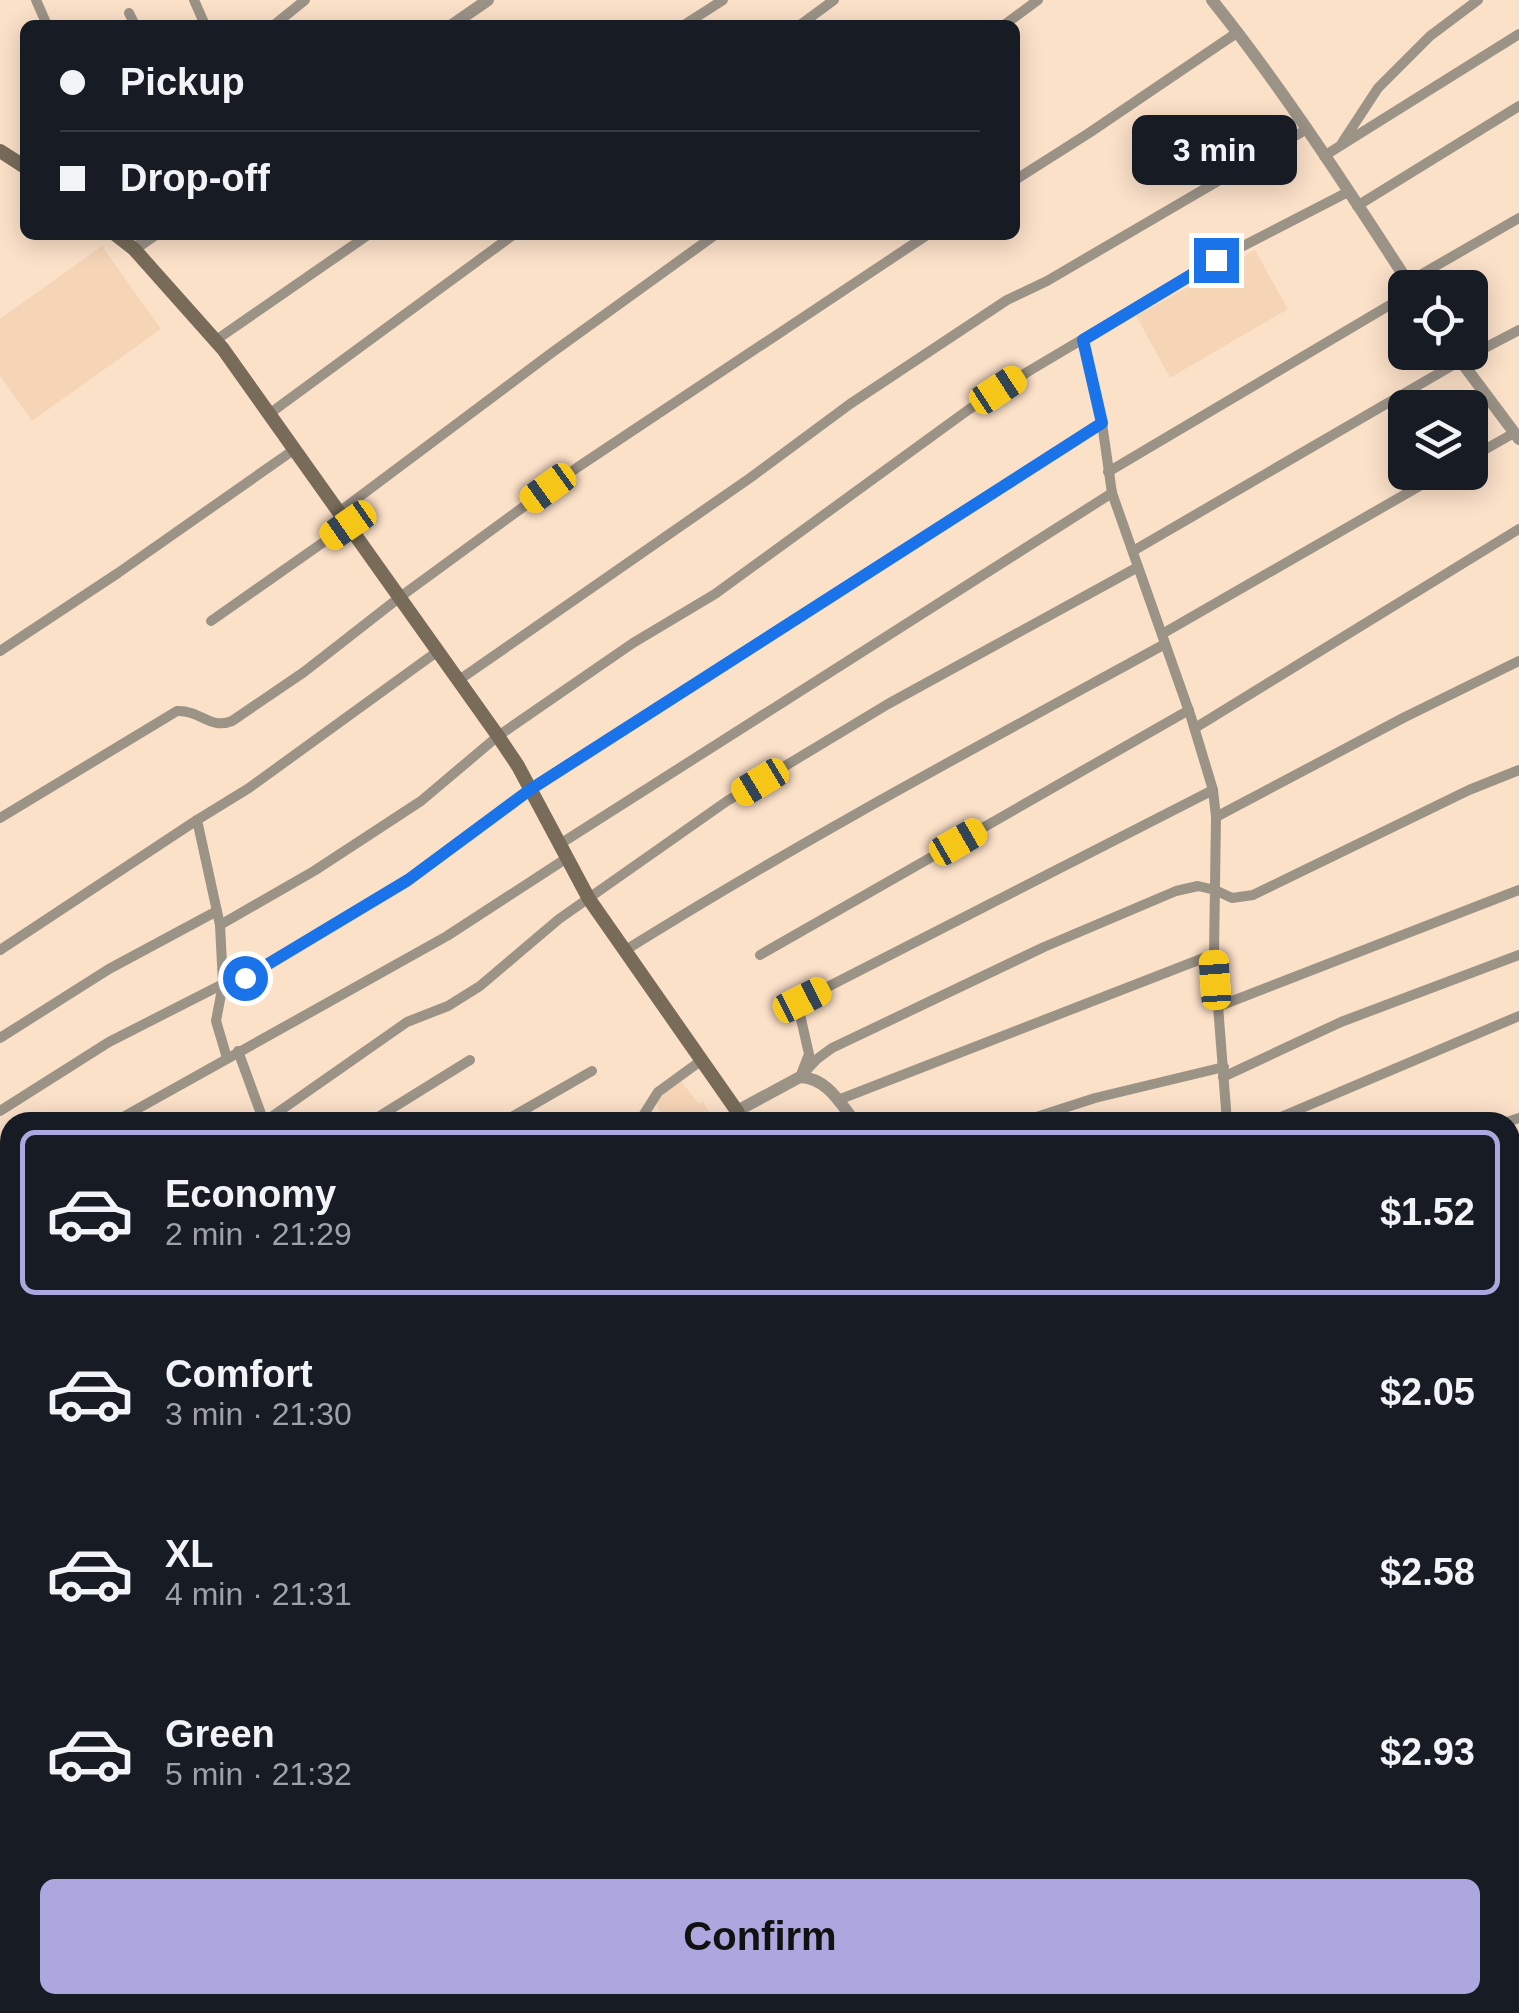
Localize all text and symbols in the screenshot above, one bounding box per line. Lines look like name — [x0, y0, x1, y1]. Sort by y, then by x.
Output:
text: Pickup — [120, 61, 245, 103]
callout: 3 min — [1134, 115, 1298, 185]
text: 3 min — [1173, 132, 1256, 168]
text: Drop-off — [120, 157, 270, 199]
route end — [1194, 238, 1239, 283]
map controls — [1388, 270, 1488, 490]
button: locate — [1388, 270, 1488, 370]
car — [965, 361, 1031, 419]
button: layers — [1388, 390, 1488, 490]
car — [515, 458, 581, 518]
car — [315, 496, 381, 554]
car — [727, 754, 793, 810]
car — [925, 814, 991, 870]
car — [1198, 949, 1232, 1011]
route start — [223, 956, 268, 1001]
car — [768, 973, 836, 1027]
icon: car — [45, 1168, 135, 1258]
text: Economy — [165, 1173, 336, 1215]
text: $1.52 — [1380, 1191, 1475, 1233]
text: 2 min · 21:29 — [165, 1216, 352, 1252]
icon: car — [45, 1348, 135, 1438]
text: Comfort — [165, 1353, 313, 1395]
text: $2.05 — [1380, 1371, 1475, 1413]
text: 3 min · 21:30 — [165, 1396, 352, 1432]
icon: car — [45, 1528, 135, 1618]
text: XL — [165, 1533, 214, 1575]
text: $2.58 — [1380, 1551, 1475, 1593]
text: 4 min · 21:31 — [165, 1576, 352, 1612]
icon: car — [45, 1708, 135, 1798]
text: Green — [165, 1713, 275, 1755]
text: $2.93 — [1380, 1731, 1475, 1773]
text: 5 min · 21:32 — [165, 1756, 352, 1792]
button: Confirm — [40, 1879, 1480, 1994]

